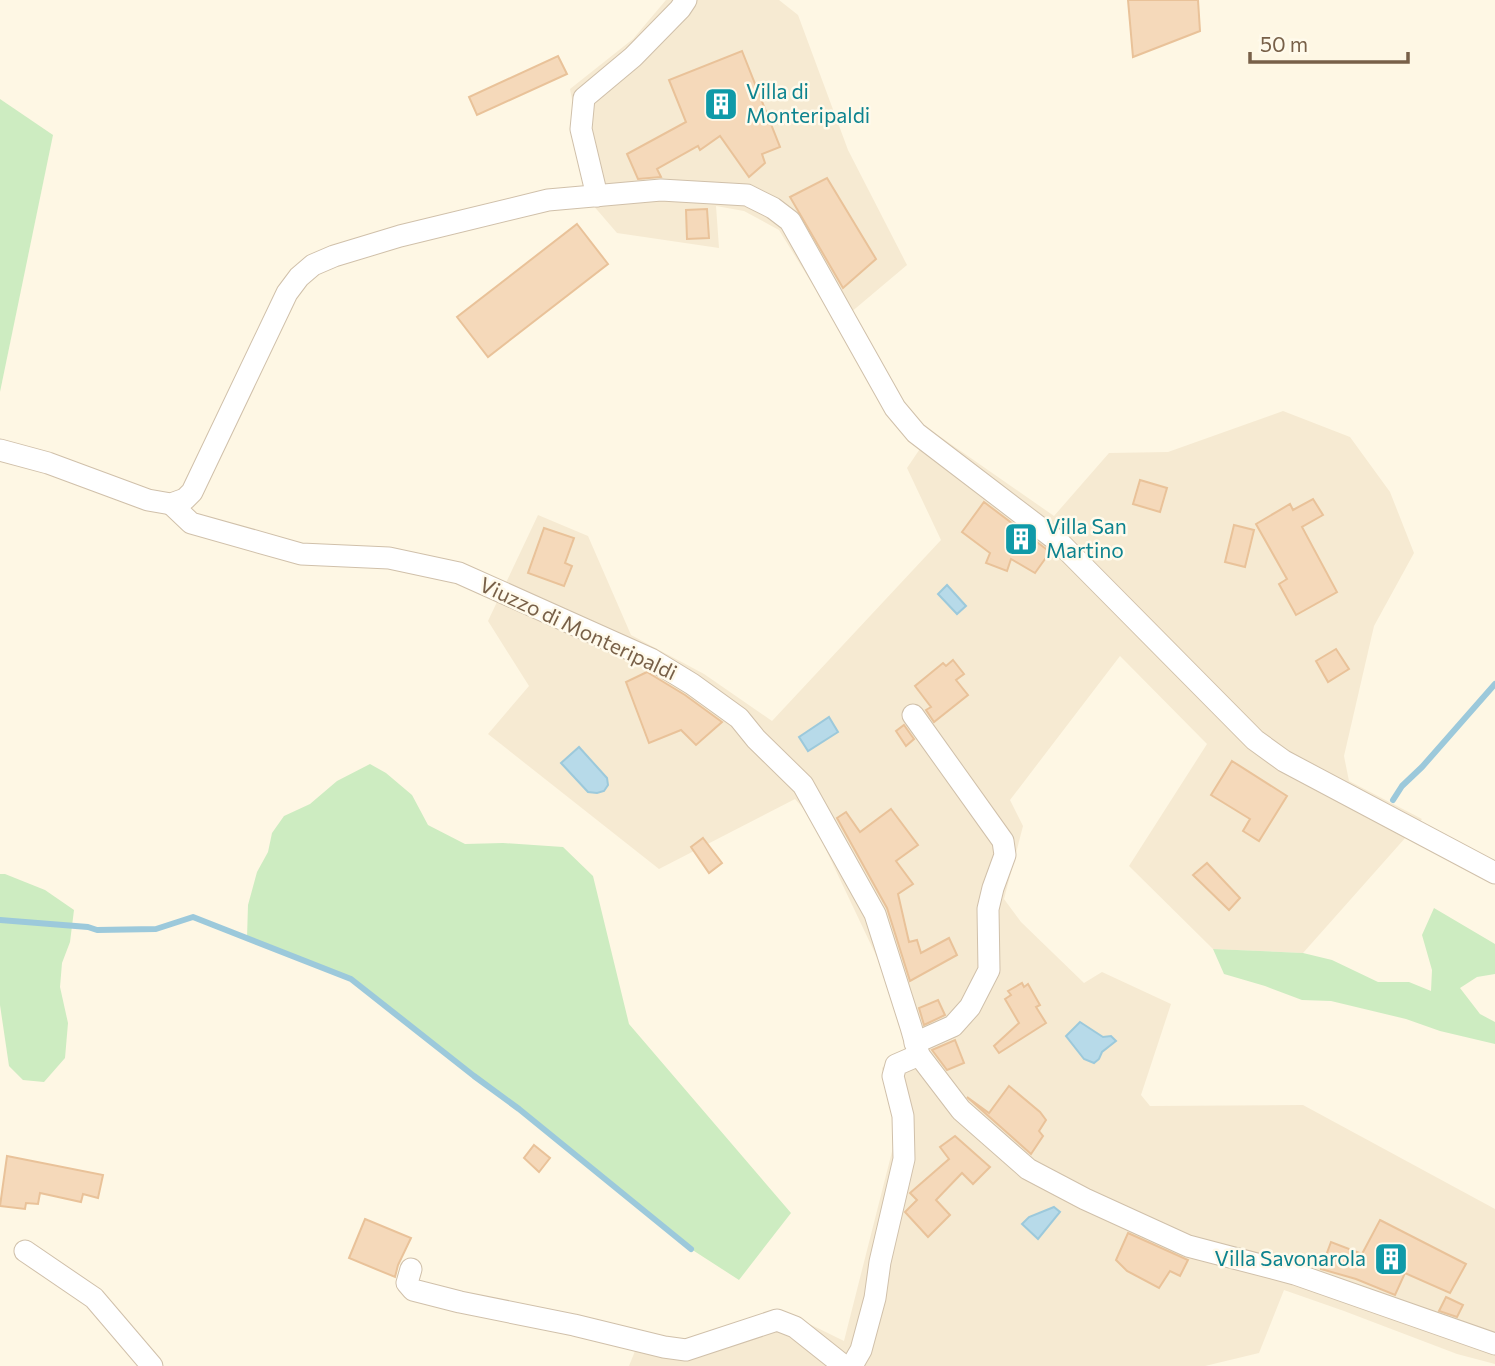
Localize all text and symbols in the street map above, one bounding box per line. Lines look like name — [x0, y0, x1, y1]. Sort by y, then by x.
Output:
scale bar — [1250, 21, 1408, 65]
text: 50 m — [1260, 31, 1308, 56]
place label: Villa di Monteripaldi — [746, 78, 870, 127]
building icon: Villa di Monteripaldi — [702, 85, 740, 123]
place label: Villa San Martino — [1046, 513, 1127, 562]
building icon: Villa San Martino — [1002, 520, 1040, 558]
street label: Viuzzo di Monteripaldi — [476, 571, 681, 684]
building icon: Villa Savonarola — [1372, 1240, 1410, 1278]
place label: Villa Savonarola — [1215, 1245, 1366, 1270]

